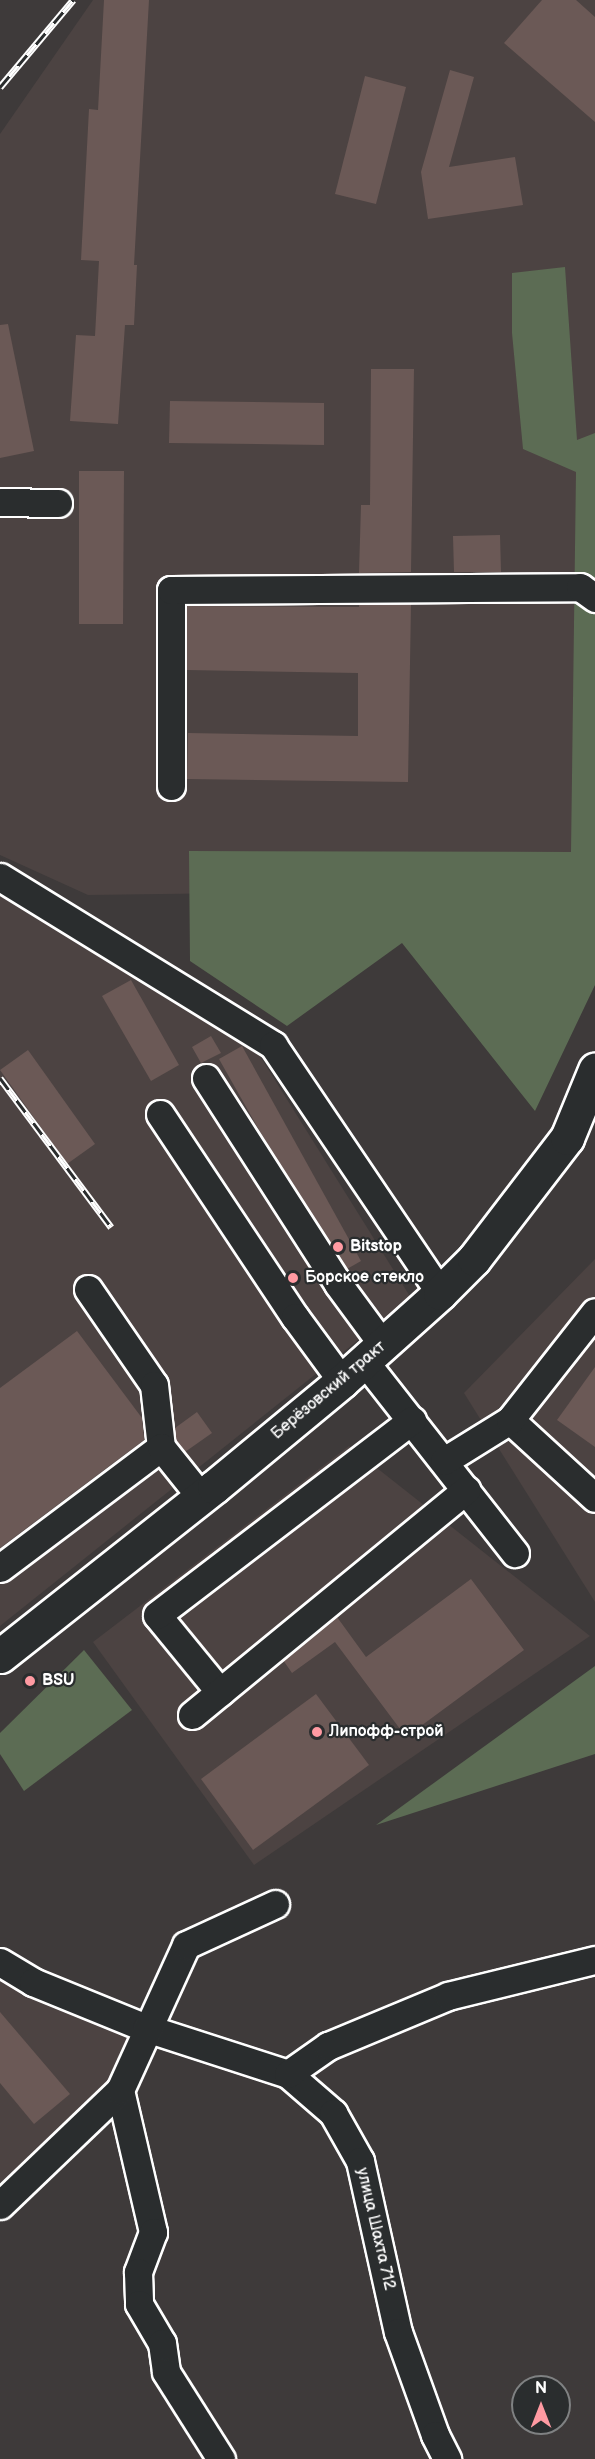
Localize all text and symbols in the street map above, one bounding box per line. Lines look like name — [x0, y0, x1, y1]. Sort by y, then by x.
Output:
place label: Bitstop — [350, 1237, 402, 1257]
marker: Bitstop — [331, 1240, 345, 1254]
place label: Борское стекло — [305, 1268, 424, 1288]
marker: Борское стекло — [286, 1271, 300, 1285]
street label: Берёзовский тракт — [268, 1338, 390, 1444]
place label: BSU — [42, 1671, 74, 1691]
marker: BSU — [23, 1674, 37, 1688]
place label: Липофф-строй — [329, 1722, 444, 1742]
marker: Липофф-строй — [310, 1725, 324, 1739]
street label: улица Шахта 712 — [352, 2166, 398, 2292]
north arrow — [511, 2375, 571, 2435]
text: N — [535, 2379, 547, 2398]

